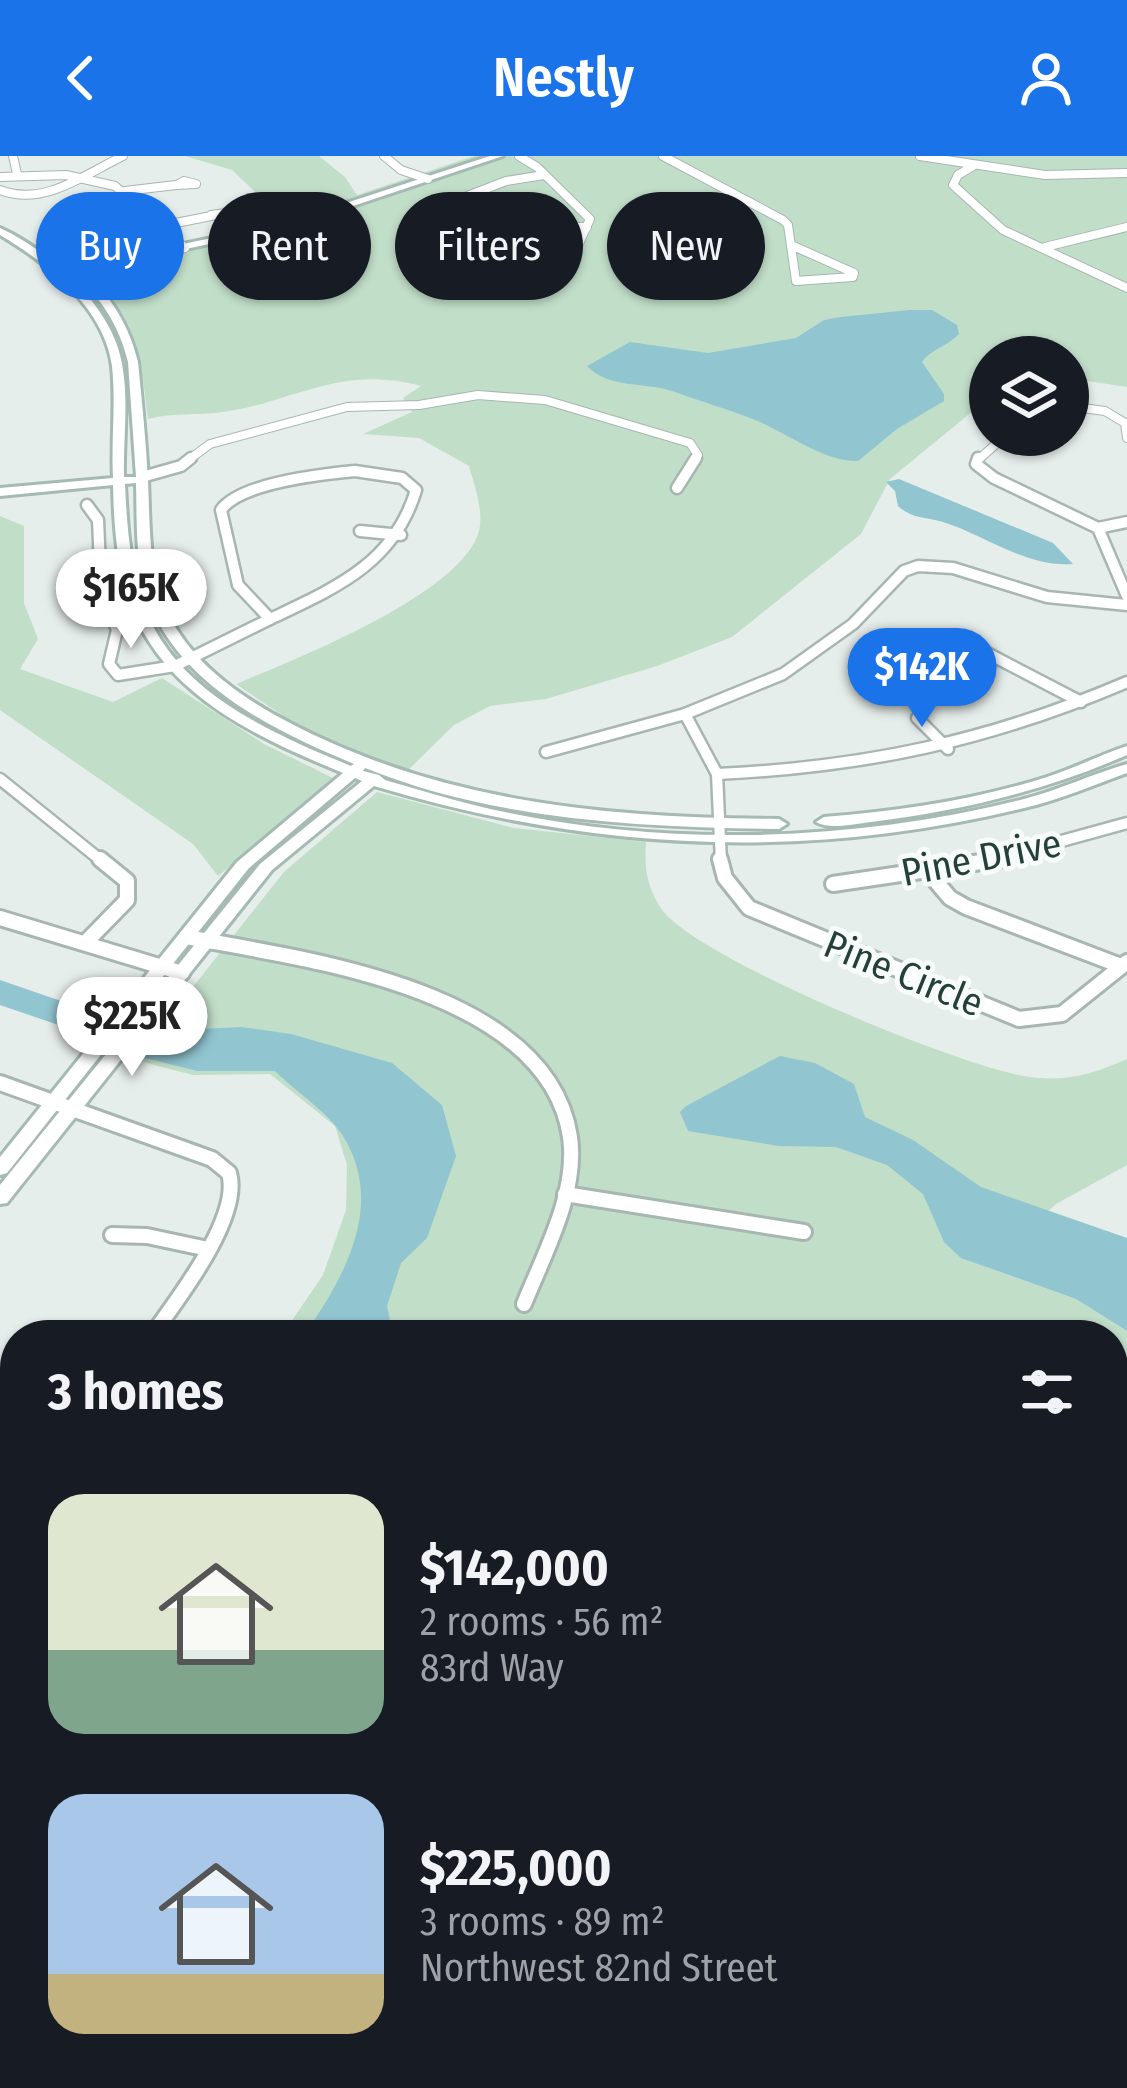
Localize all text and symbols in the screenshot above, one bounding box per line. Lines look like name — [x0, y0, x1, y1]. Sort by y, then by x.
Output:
icon: back — [48, 45, 114, 111]
icon: person — [1013, 45, 1079, 111]
text: Nestly — [493, 46, 634, 110]
chip: Buy — [36, 192, 184, 300]
chip: Rent — [208, 192, 371, 300]
chip: Filters — [395, 192, 583, 300]
chip: New — [607, 192, 765, 300]
map controls — [969, 336, 1089, 456]
button: layers — [969, 336, 1089, 456]
pin: $165K — [47, 549, 215, 651]
text: $165K — [83, 565, 179, 611]
pin: $142K — [838, 628, 1006, 730]
text: $142K — [875, 644, 969, 690]
street label: Pine Drive — [897, 820, 1065, 896]
street label: Pine Circle — [817, 921, 990, 1027]
pin: $225K — [48, 977, 216, 1079]
text: $225K — [84, 993, 180, 1039]
icon: filters — [1014, 1359, 1080, 1425]
text: 3 homes — [48, 1361, 224, 1423]
text: $142,000 — [420, 1537, 609, 1599]
icon: home — [144, 1542, 288, 1686]
text: 2 rooms · 56 m² — [420, 1599, 663, 1645]
text: 83rd Way — [420, 1645, 564, 1691]
text: $225,000 — [420, 1837, 612, 1899]
icon: home — [144, 1842, 288, 1986]
text: 3 rooms · 89 m² — [420, 1899, 665, 1945]
text: Northwest 82nd Street — [420, 1945, 777, 1991]

